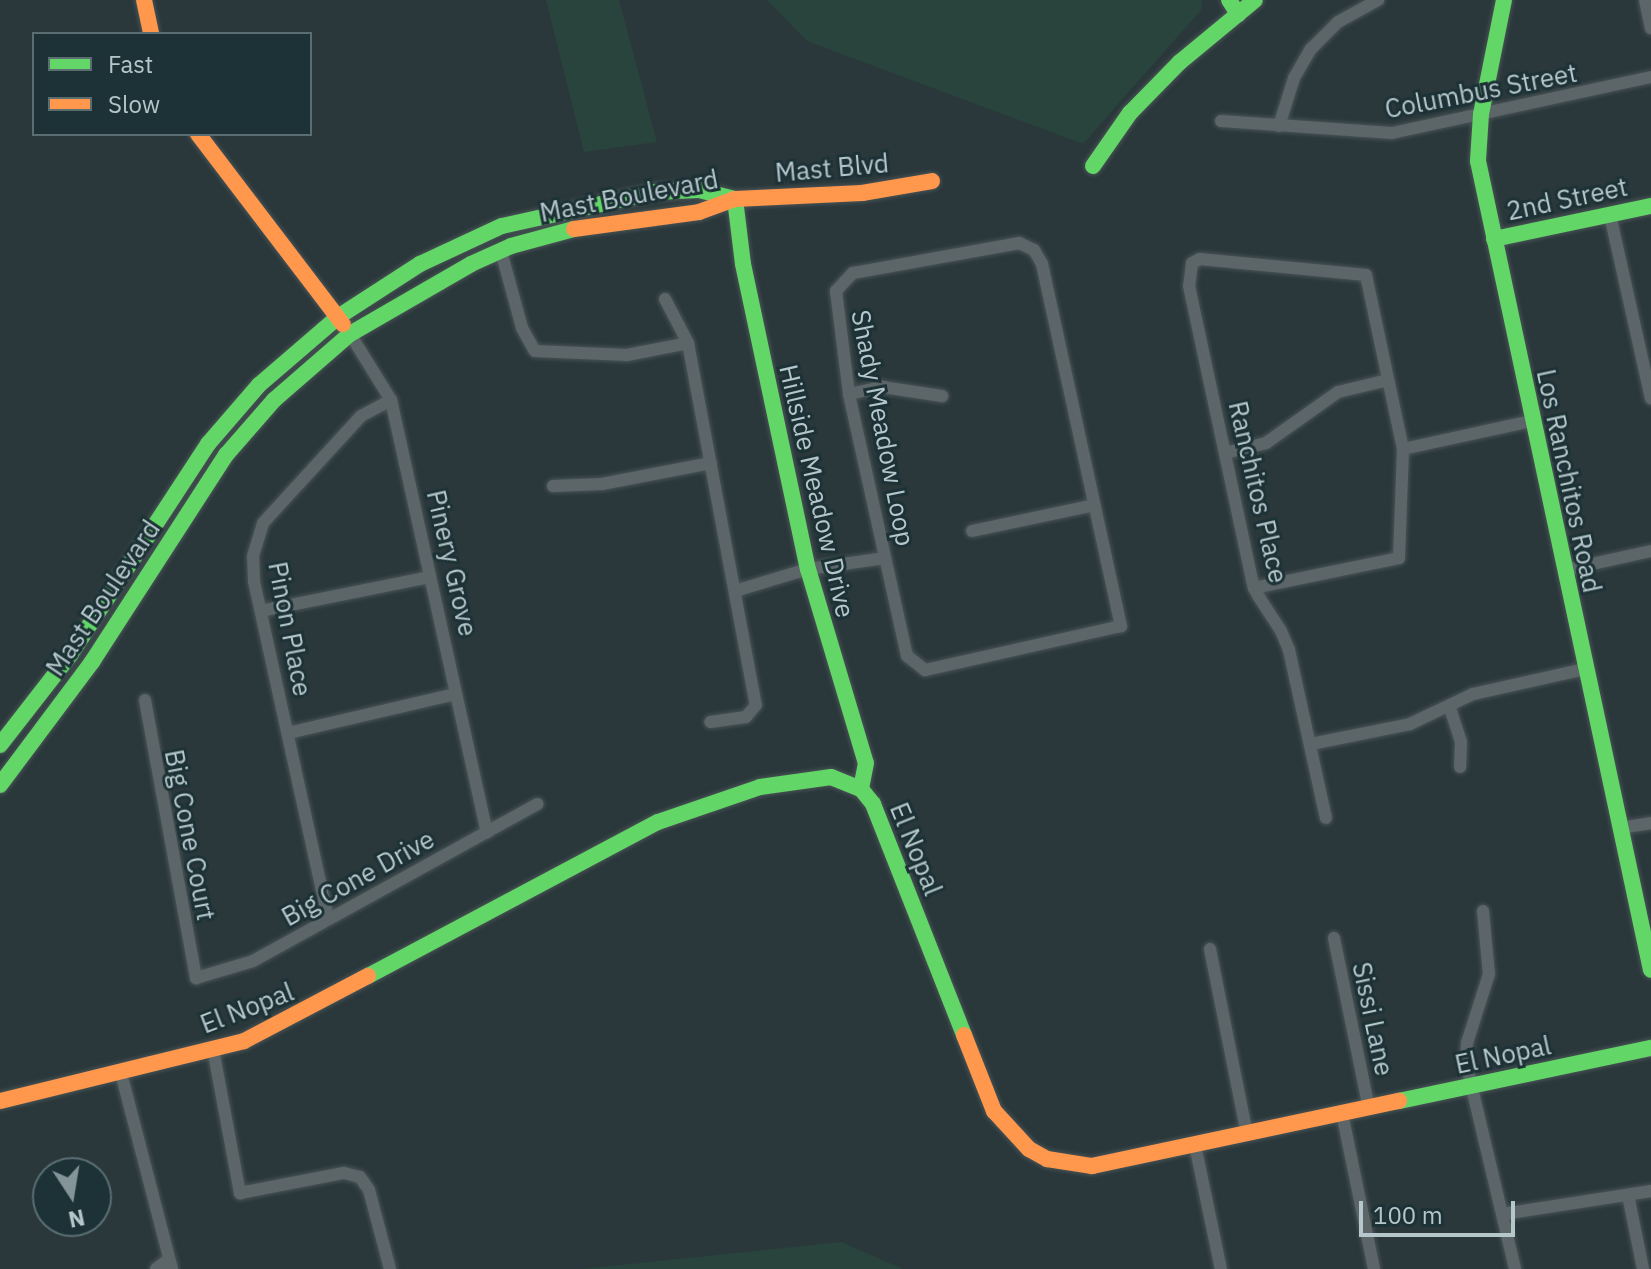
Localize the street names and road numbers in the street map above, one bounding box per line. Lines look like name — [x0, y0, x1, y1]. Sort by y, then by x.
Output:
street label: Columbus Street — [1382, 57, 1580, 125]
street label: Mast Blvd — [774, 147, 890, 189]
street label: Mast Boulevard — [537, 163, 721, 229]
street label: 2nd Street — [1504, 171, 1630, 227]
street label: Shady Meadow Loop — [845, 307, 921, 549]
street label: Hillside Meadow Drive — [773, 361, 861, 621]
street label: Los Ranchitos Road — [1530, 366, 1608, 596]
street label: Ranchitos Place — [1222, 398, 1294, 586]
street label: Pinery Grove — [420, 487, 484, 639]
street label: Mast Boulevard — [39, 514, 167, 682]
street label: Pinon Place — [262, 559, 318, 699]
street label: Big Cone Court — [158, 747, 222, 923]
street label: El Nopal — [883, 798, 949, 900]
street label: Big Cone Drive — [276, 823, 440, 933]
street label: Sissi Lane — [1346, 959, 1400, 1079]
street label: El Nopal — [196, 976, 298, 1040]
street label: El Nopal — [1452, 1030, 1554, 1080]

